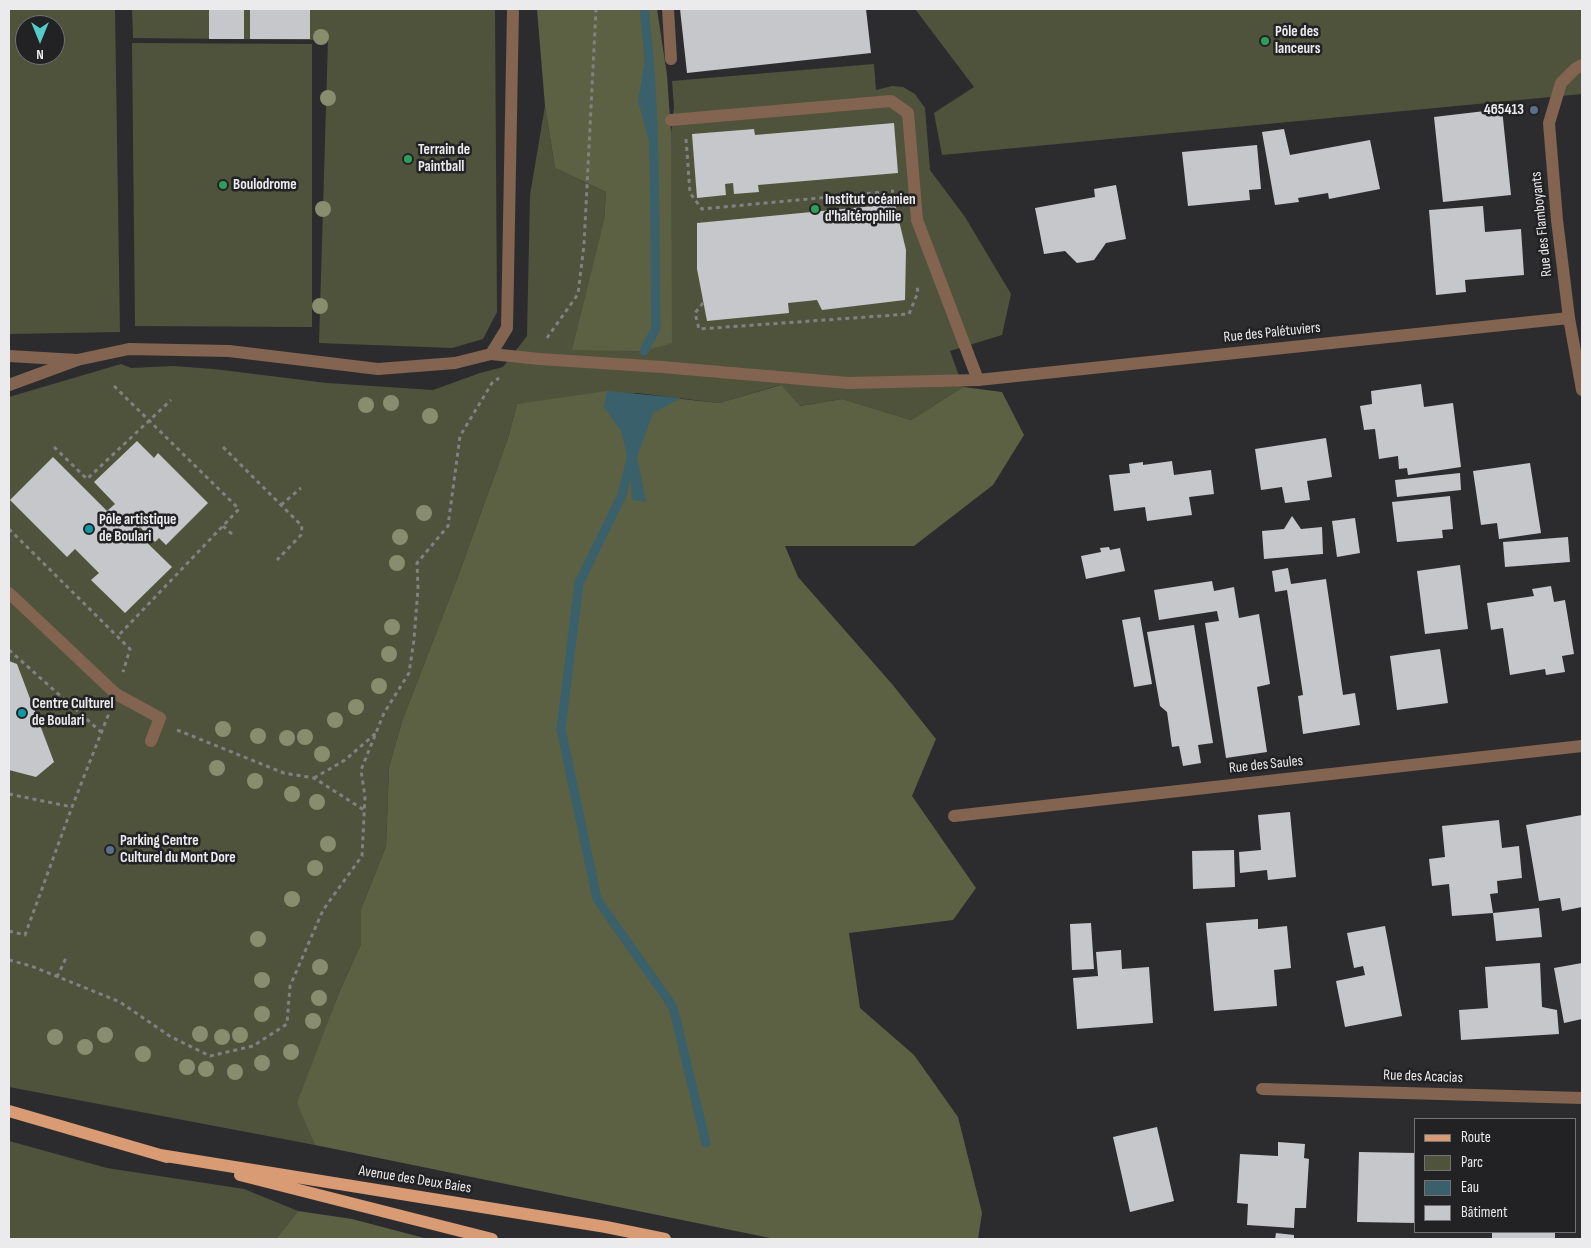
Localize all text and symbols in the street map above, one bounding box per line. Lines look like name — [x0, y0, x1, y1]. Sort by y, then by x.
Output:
north arrow — [15, 15, 65, 65]
place label: Pôle des lanceurs — [1275, 23, 1320, 58]
marker: Pôle des lanceurs — [1259, 35, 1271, 47]
text: N — [36, 46, 44, 63]
place label: 465413 — [1484, 101, 1524, 119]
marker: 465413 — [1528, 104, 1540, 116]
place label: Terrain de Paintball — [418, 141, 470, 176]
marker: Terrain de Paintball — [402, 153, 414, 165]
street label: Rue des Flamboyants — [1528, 171, 1556, 277]
place label: Boulodrome — [233, 176, 297, 194]
marker: Boulodrome — [217, 179, 229, 191]
place label: Institut océanien d'haltérophilie — [825, 191, 916, 226]
marker: Institut océanien d'haltérophilie — [809, 203, 821, 215]
street label: Rue des Palétuviers — [1223, 319, 1321, 347]
place label: Pôle artistique de Boulari — [99, 511, 176, 546]
marker: Pôle artistique de Boulari — [83, 523, 95, 535]
place label: Centre Culturel de Boulari — [32, 695, 114, 730]
marker: Centre Culturel de Boulari — [16, 707, 28, 719]
street label: Rue des Saules — [1228, 752, 1304, 778]
place label: Parking Centre Culturel du Mont Dore — [120, 832, 236, 867]
marker: Parking Centre Culturel du Mont Dore — [104, 844, 116, 856]
street label: Rue des Acacias — [1383, 1067, 1463, 1087]
legend — [1414, 1118, 1576, 1233]
text: Route — [1461, 1128, 1491, 1147]
text: Parc — [1461, 1153, 1483, 1172]
street label: Avenue des Deux Baies — [358, 1162, 472, 1198]
text: Eau — [1461, 1178, 1479, 1197]
text: Bâtiment — [1461, 1203, 1508, 1222]

